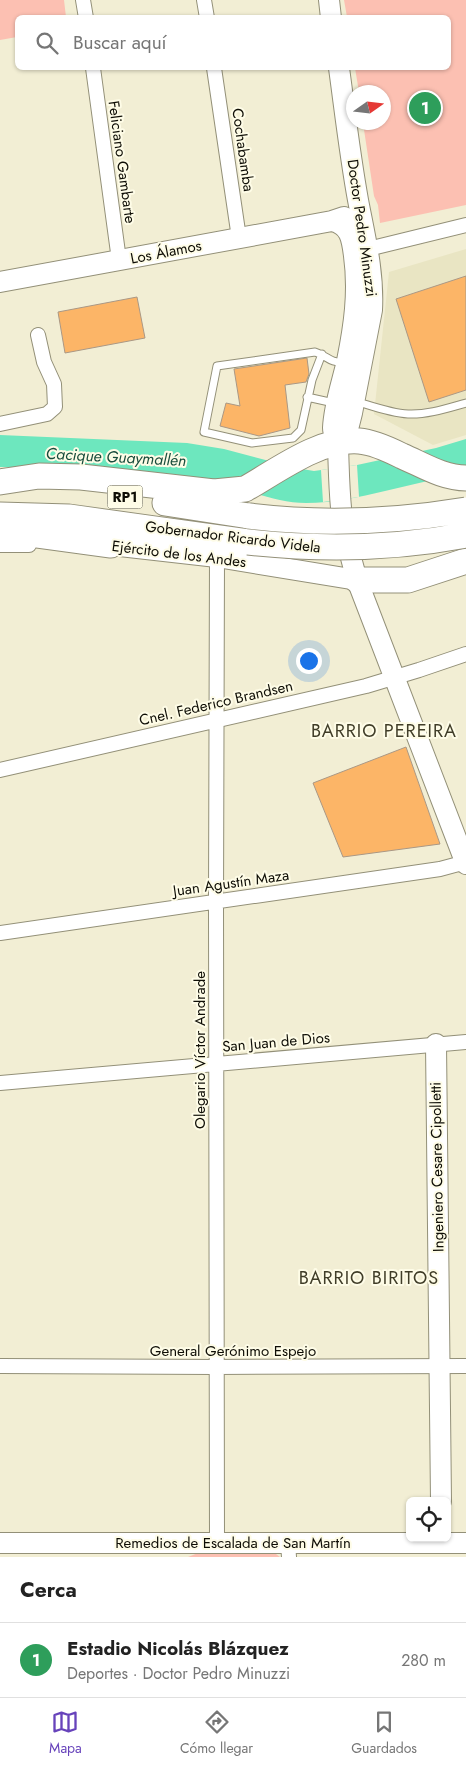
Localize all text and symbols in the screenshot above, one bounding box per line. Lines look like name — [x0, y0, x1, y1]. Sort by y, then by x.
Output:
search box — [15, 15, 451, 70]
icon: search — [33, 29, 61, 57]
text: Buscar aquí — [73, 29, 167, 56]
north arrow — [346, 85, 391, 130]
pin: 1 — [409, 89, 441, 127]
street label: Feliciano Gambarte — [102, 99, 142, 225]
street label: Cochabamba — [226, 107, 260, 193]
street label: Doctor Pedro Minuzzi — [341, 158, 383, 298]
street label: Los Álamos — [129, 234, 203, 270]
water label: Cacique Guaymallén — [45, 442, 187, 472]
road number: RP1 — [108, 486, 142, 508]
street label: Gobernador Ricardo Videla — [144, 515, 322, 559]
street label: Ejército de los Andes — [111, 535, 247, 573]
your location — [296, 648, 322, 674]
street label: Cnel. Federico Brandsen — [137, 675, 295, 731]
district label: BARRIO PEREIRA — [311, 718, 457, 744]
street label: Juan Agustín Maza — [170, 864, 290, 902]
street label: Olegario Víctor Andrade — [189, 971, 211, 1129]
street label: San Juan de Dios — [221, 1026, 331, 1058]
street label: Ingeniero Cesare Cipolletti — [425, 1082, 449, 1252]
district label: BARRIO BIRITOS — [299, 1265, 439, 1291]
street label: General Gerónimo Espejo — [150, 1340, 316, 1362]
map controls — [406, 1497, 451, 1542]
button: locate — [406, 1497, 451, 1542]
street label: Remedios de Escalada de San Martín — [115, 1532, 351, 1554]
text: Cerca — [20, 1575, 77, 1605]
text: Estadio Nicolás Blázquez — [67, 1635, 289, 1662]
text: 1 — [32, 1649, 40, 1672]
text: 280 m — [401, 1649, 446, 1672]
text: Deportes · Doctor Pedro Minuzzi — [67, 1662, 290, 1685]
tab: Mapa — [49, 1708, 82, 1758]
tab: Cómo llegar — [180, 1708, 253, 1758]
tab: Guardados — [351, 1708, 417, 1758]

